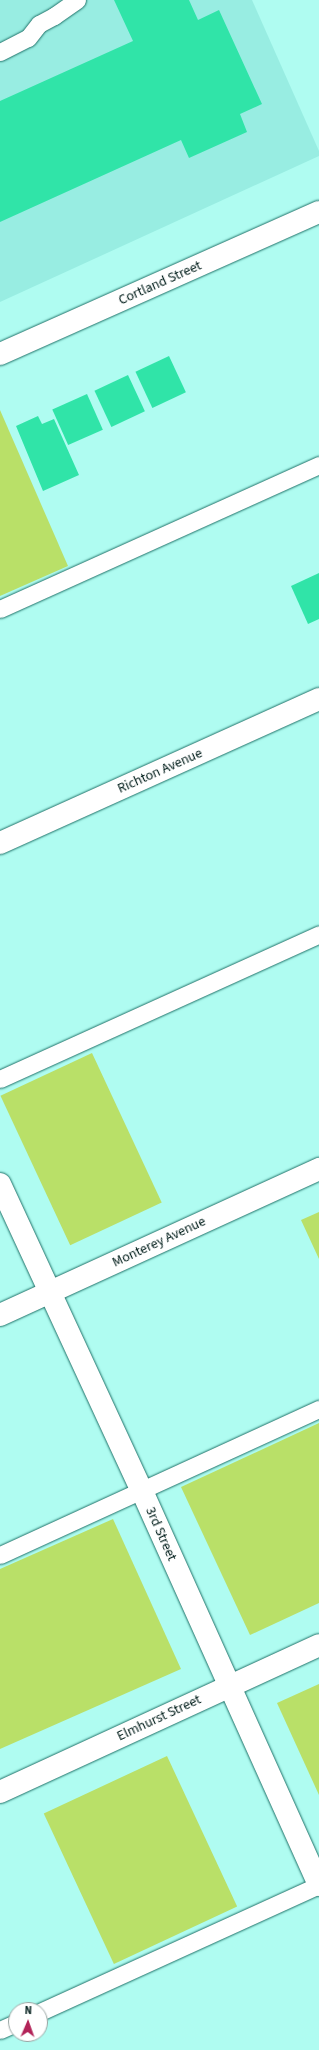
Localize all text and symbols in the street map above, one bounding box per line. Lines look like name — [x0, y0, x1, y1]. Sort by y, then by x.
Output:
street label: Cortland Street — [116, 257, 204, 309]
street label: Richton Avenue — [115, 745, 205, 797]
street label: Monterey Avenue — [110, 1213, 208, 1271]
street label: 3rd Street — [142, 1504, 180, 1564]
street label: Elmhurst Street — [114, 1691, 204, 1745]
north arrow — [8, 2002, 48, 2042]
text: N — [24, 2003, 32, 2018]

